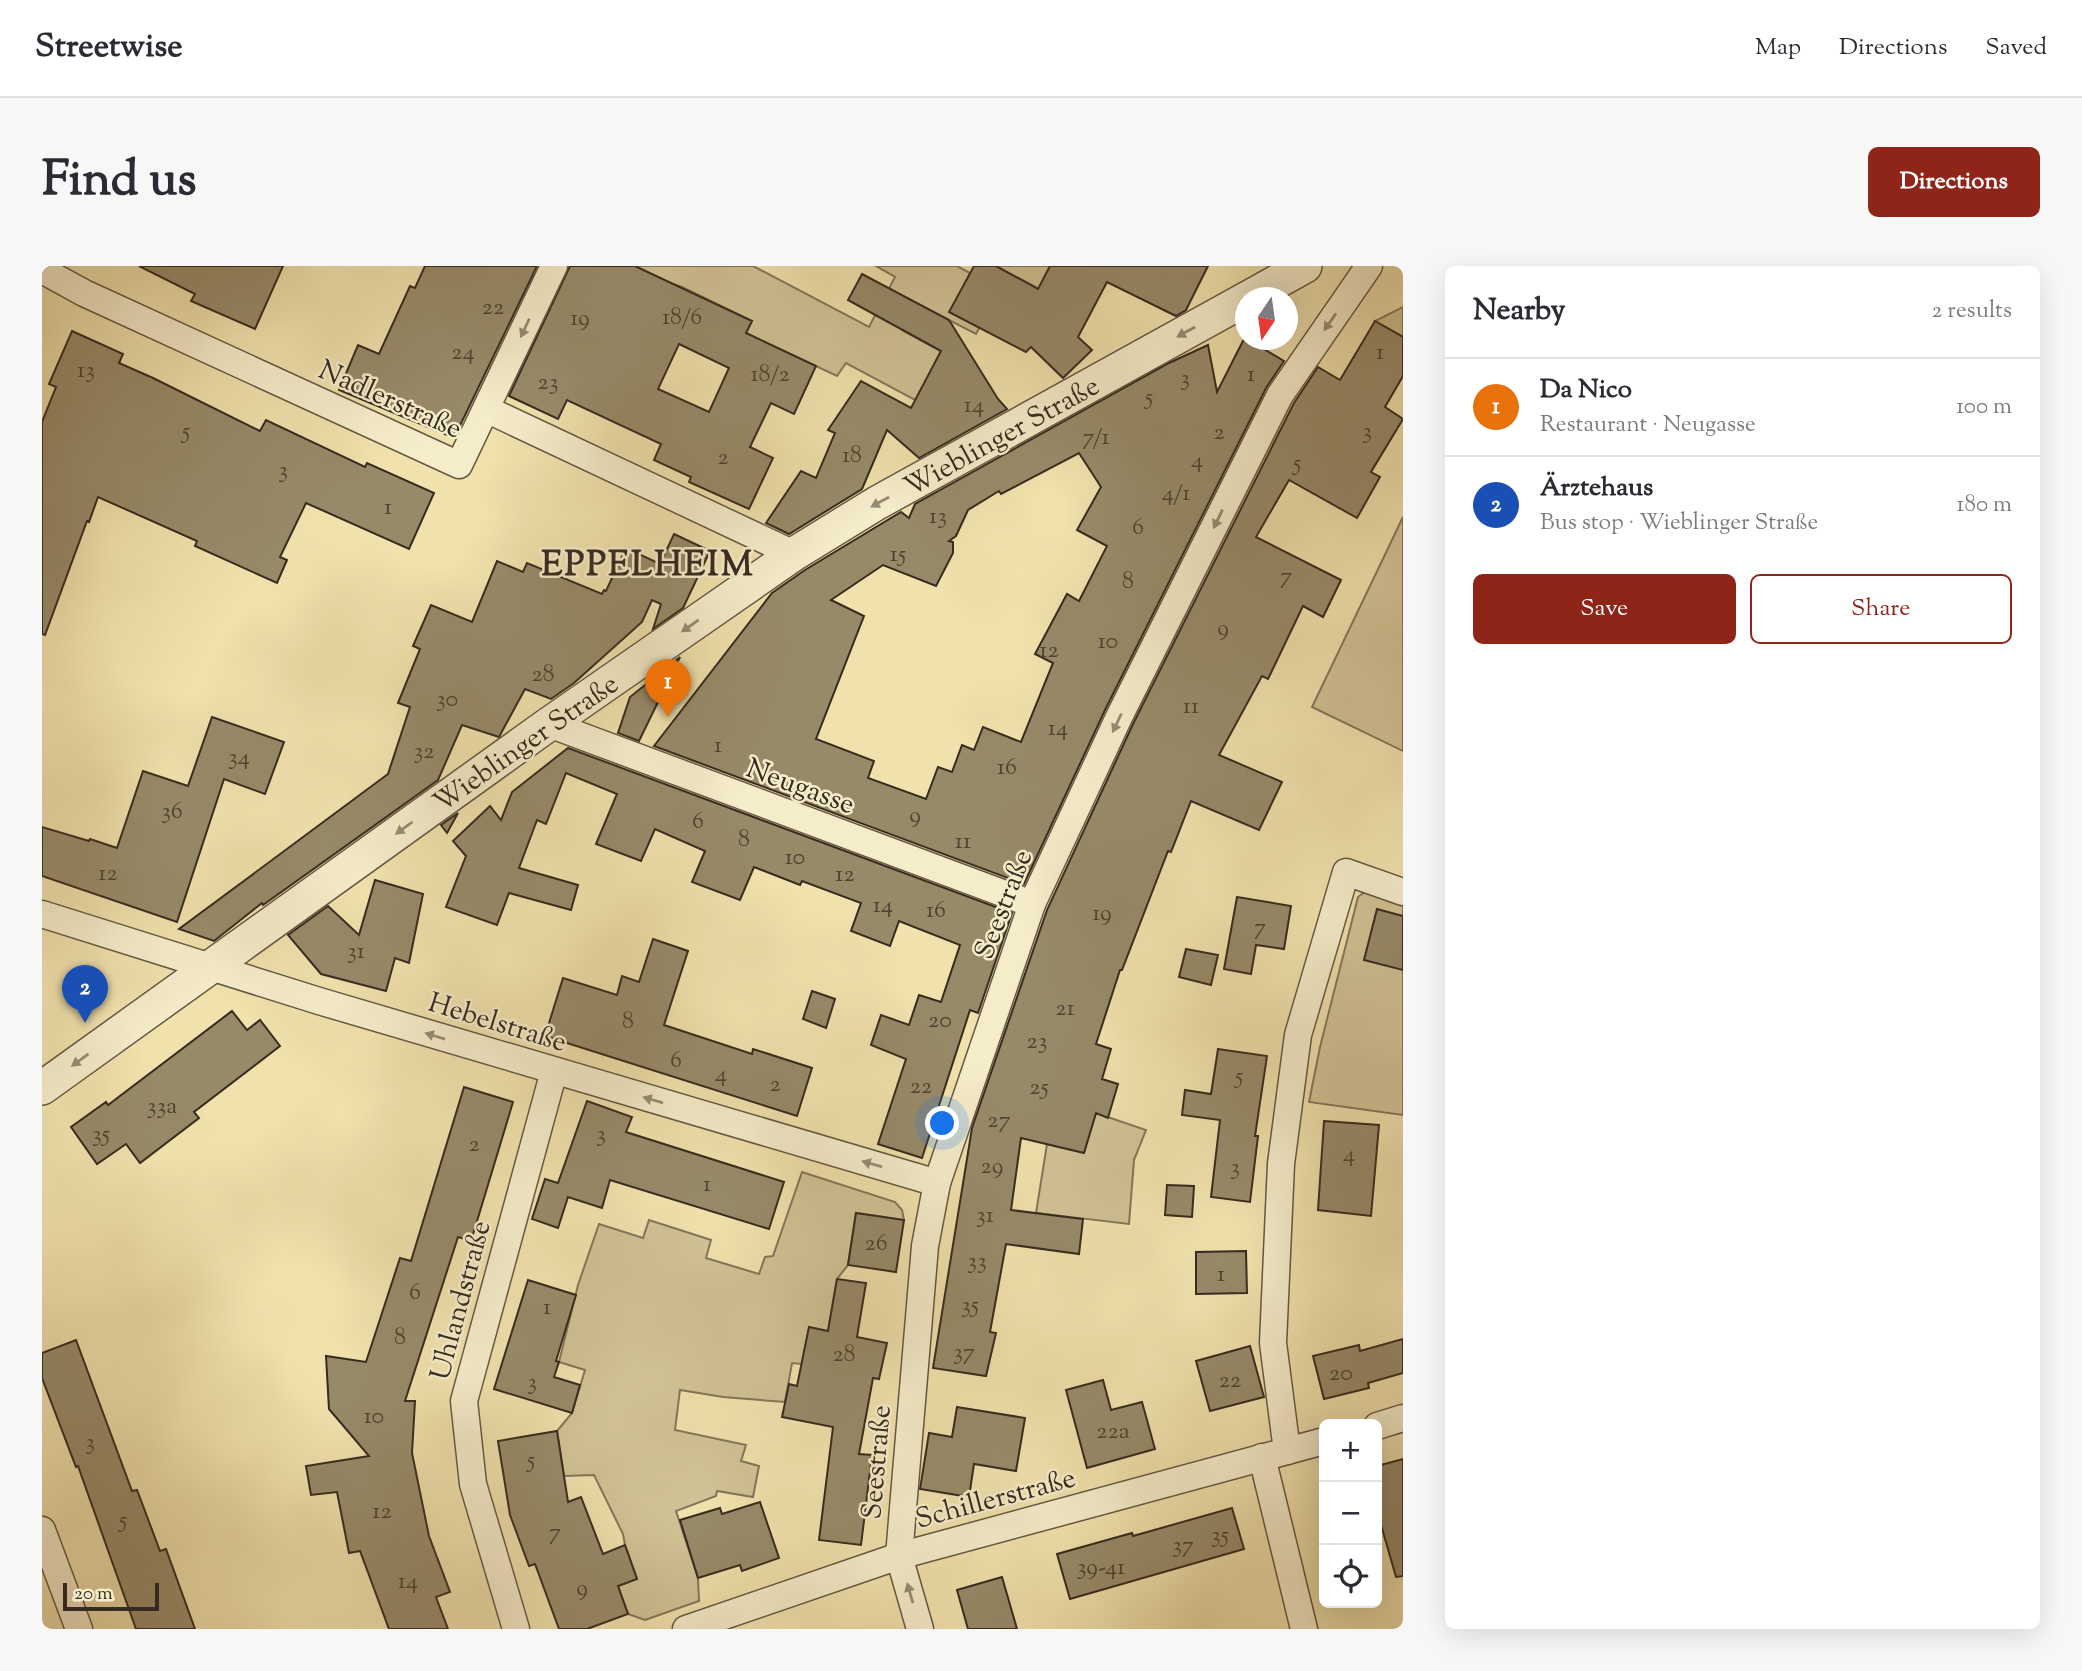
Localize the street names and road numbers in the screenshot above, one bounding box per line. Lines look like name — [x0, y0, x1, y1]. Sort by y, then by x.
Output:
street label: Nadlerstraße — [312, 351, 468, 450]
street label: Wieblinger Straße — [898, 367, 1107, 508]
street label: Wieblinger Straße — [426, 666, 627, 823]
street label: Neugasse — [740, 750, 860, 826]
street label: Seestraße — [966, 844, 1044, 966]
street label: Hebelstraße — [423, 984, 571, 1064]
street label: Uhlandstraße — [421, 1216, 502, 1385]
street label: Seestraße — [853, 1403, 903, 1521]
street label: Schillerstraße — [911, 1459, 1080, 1540]

